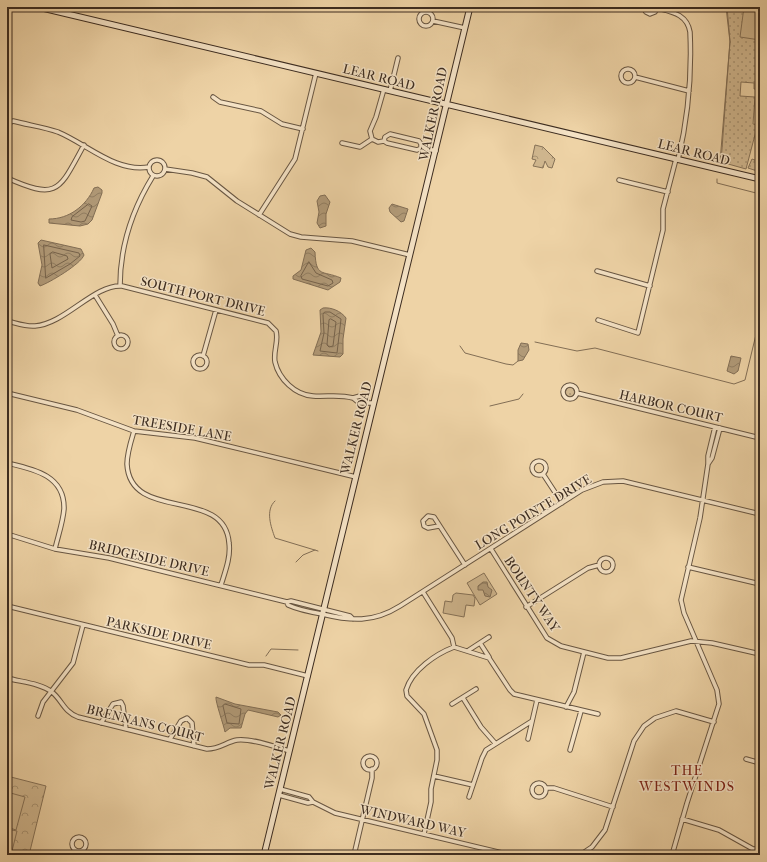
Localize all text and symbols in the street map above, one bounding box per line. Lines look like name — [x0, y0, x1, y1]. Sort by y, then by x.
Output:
street label: LEAR ROAD — [341, 61, 417, 93]
street label: WALKER ROAD — [416, 66, 450, 163]
street label: LEAR ROAD — [656, 136, 732, 168]
street label: SOUTH PORT DRIVE — [139, 273, 267, 319]
street label: WALKER ROAD — [337, 380, 375, 477]
street label: HARBOR COURT — [618, 387, 724, 425]
street label: TREESIDE LANE — [131, 412, 233, 444]
street label: LONG POINTE DRIVE — [472, 471, 594, 553]
street label: BRIDGESIDE DRIVE — [87, 537, 211, 579]
street label: BOUNTY WAY — [501, 553, 563, 636]
street label: PARKSIDE DRIVE — [105, 614, 213, 652]
street label: WALKER ROAD — [261, 695, 299, 792]
street label: BRENNANS COURT — [85, 701, 205, 745]
district label: THE WESTWINDS — [638, 762, 735, 795]
street label: WINDWARD WAY — [357, 801, 469, 841]

